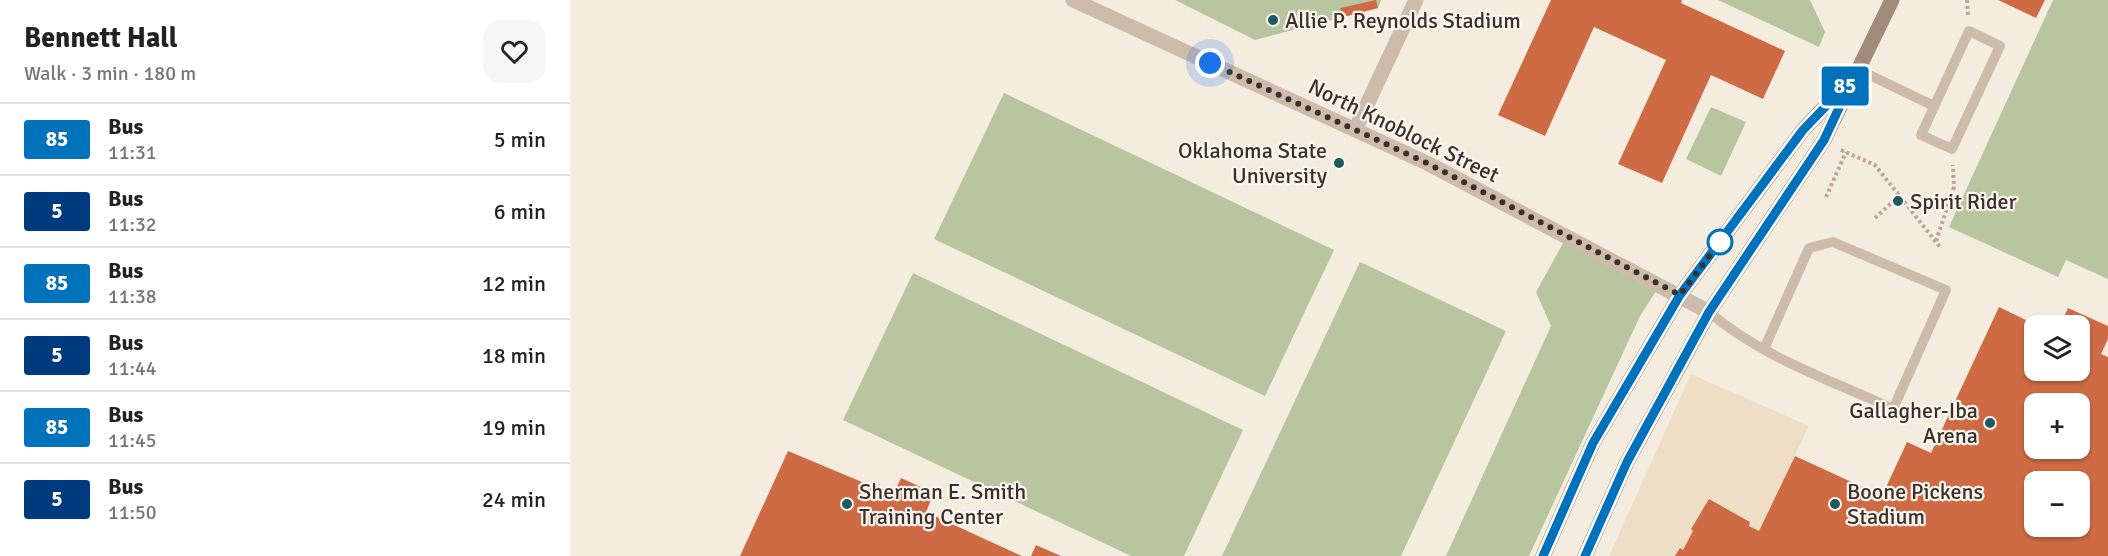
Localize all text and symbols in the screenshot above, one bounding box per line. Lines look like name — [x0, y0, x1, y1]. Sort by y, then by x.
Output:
place label: Allie P. Reynolds Stadium — [1285, 7, 1521, 34]
marker: Allie P. Reynolds Stadium — [1266, 13, 1280, 27]
button: heart — [483, 20, 546, 83]
text: Bennett Hall — [24, 21, 178, 55]
your location — [1195, 48, 1225, 78]
text: Walk · 3 min · 180 m — [24, 61, 196, 86]
line badge: 85 — [1818, 66, 1872, 106]
street label: North Knoblock Street — [1304, 73, 1504, 188]
text: 85 — [1834, 73, 1856, 99]
text: Bus — [108, 113, 143, 140]
text: 85 — [46, 126, 68, 152]
text: 5 min — [494, 126, 546, 153]
place label: Oklahoma State University — [1178, 137, 1328, 189]
text: 11:31 — [108, 140, 157, 165]
marker: Oklahoma State University — [1332, 156, 1346, 170]
text: Bus — [108, 185, 143, 212]
place label: Spirit Rider — [1910, 188, 2017, 215]
marker: Spirit Rider — [1891, 194, 1905, 208]
text: 5 — [51, 198, 63, 224]
text: 6 min — [494, 198, 546, 225]
text: 11:32 — [108, 212, 157, 237]
unlabelled marker — [1707, 229, 1733, 255]
text: Bus — [108, 257, 143, 284]
text: 85 — [46, 270, 68, 296]
text: 12 min — [482, 270, 546, 297]
text: 11:38 — [108, 284, 157, 309]
map controls — [2024, 315, 2090, 537]
button: layers — [2024, 315, 2090, 381]
text: Bus — [108, 329, 143, 356]
text: 5 — [51, 342, 63, 368]
text: 18 min — [482, 342, 546, 369]
text: 11:44 — [108, 356, 157, 381]
button: + — [2024, 393, 2090, 459]
place label: Gallagher-Iba Arena — [1849, 397, 1978, 449]
text: Bus — [108, 401, 143, 428]
text: 85 — [46, 414, 68, 440]
text: 19 min — [482, 414, 546, 441]
marker: Gallagher-Iba Arena — [1983, 416, 1997, 430]
text: 11:45 — [108, 428, 157, 453]
button: − — [2024, 471, 2090, 537]
text: Bus — [108, 473, 143, 500]
place label: Sherman E. Smith Training Center — [859, 478, 1026, 530]
place label: Boone Pickens Stadium — [1847, 478, 1983, 530]
text: 5 — [51, 486, 63, 512]
text: 24 min — [482, 486, 546, 513]
marker: Sherman E. Smith Training Center — [840, 497, 854, 511]
marker: Boone Pickens Stadium — [1828, 497, 1842, 511]
text: 11:50 — [108, 500, 157, 525]

